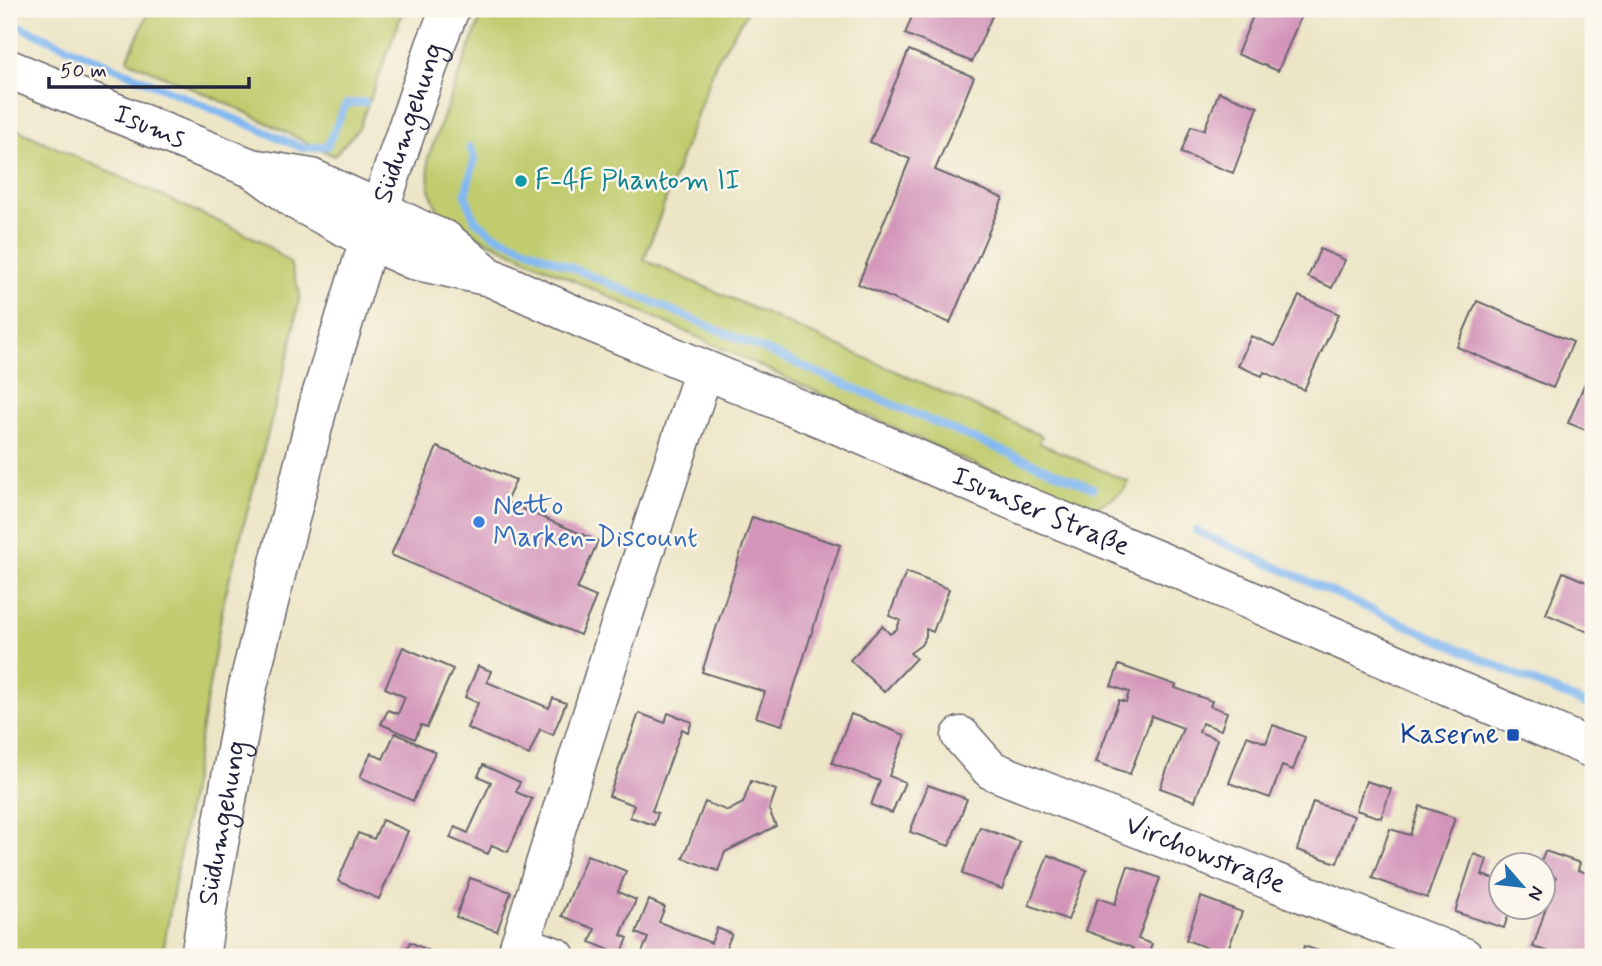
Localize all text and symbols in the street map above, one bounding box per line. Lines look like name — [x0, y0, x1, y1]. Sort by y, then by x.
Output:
street label: Südumgehung — [364, 38, 455, 208]
scale bar — [49, 46, 248, 90]
text: 50 m — [60, 57, 107, 85]
street label: Isums — [108, 95, 191, 158]
place label: F-4F Phantom II — [535, 163, 740, 200]
marker: F-4F Phantom II — [513, 173, 529, 189]
street label: Isumser Straße — [946, 458, 1135, 565]
place label: Netto Marken-Discount — [493, 488, 698, 557]
marker: Netto Marken-Discount — [471, 514, 487, 530]
place label: Kaserne — [1400, 717, 1499, 754]
marker: Kaserne — [1505, 727, 1521, 743]
street label: Südumgehung — [190, 737, 258, 908]
street label: Virchowstraße — [1120, 806, 1291, 903]
north arrow — [1486, 850, 1556, 920]
text: N — [1522, 882, 1550, 905]

